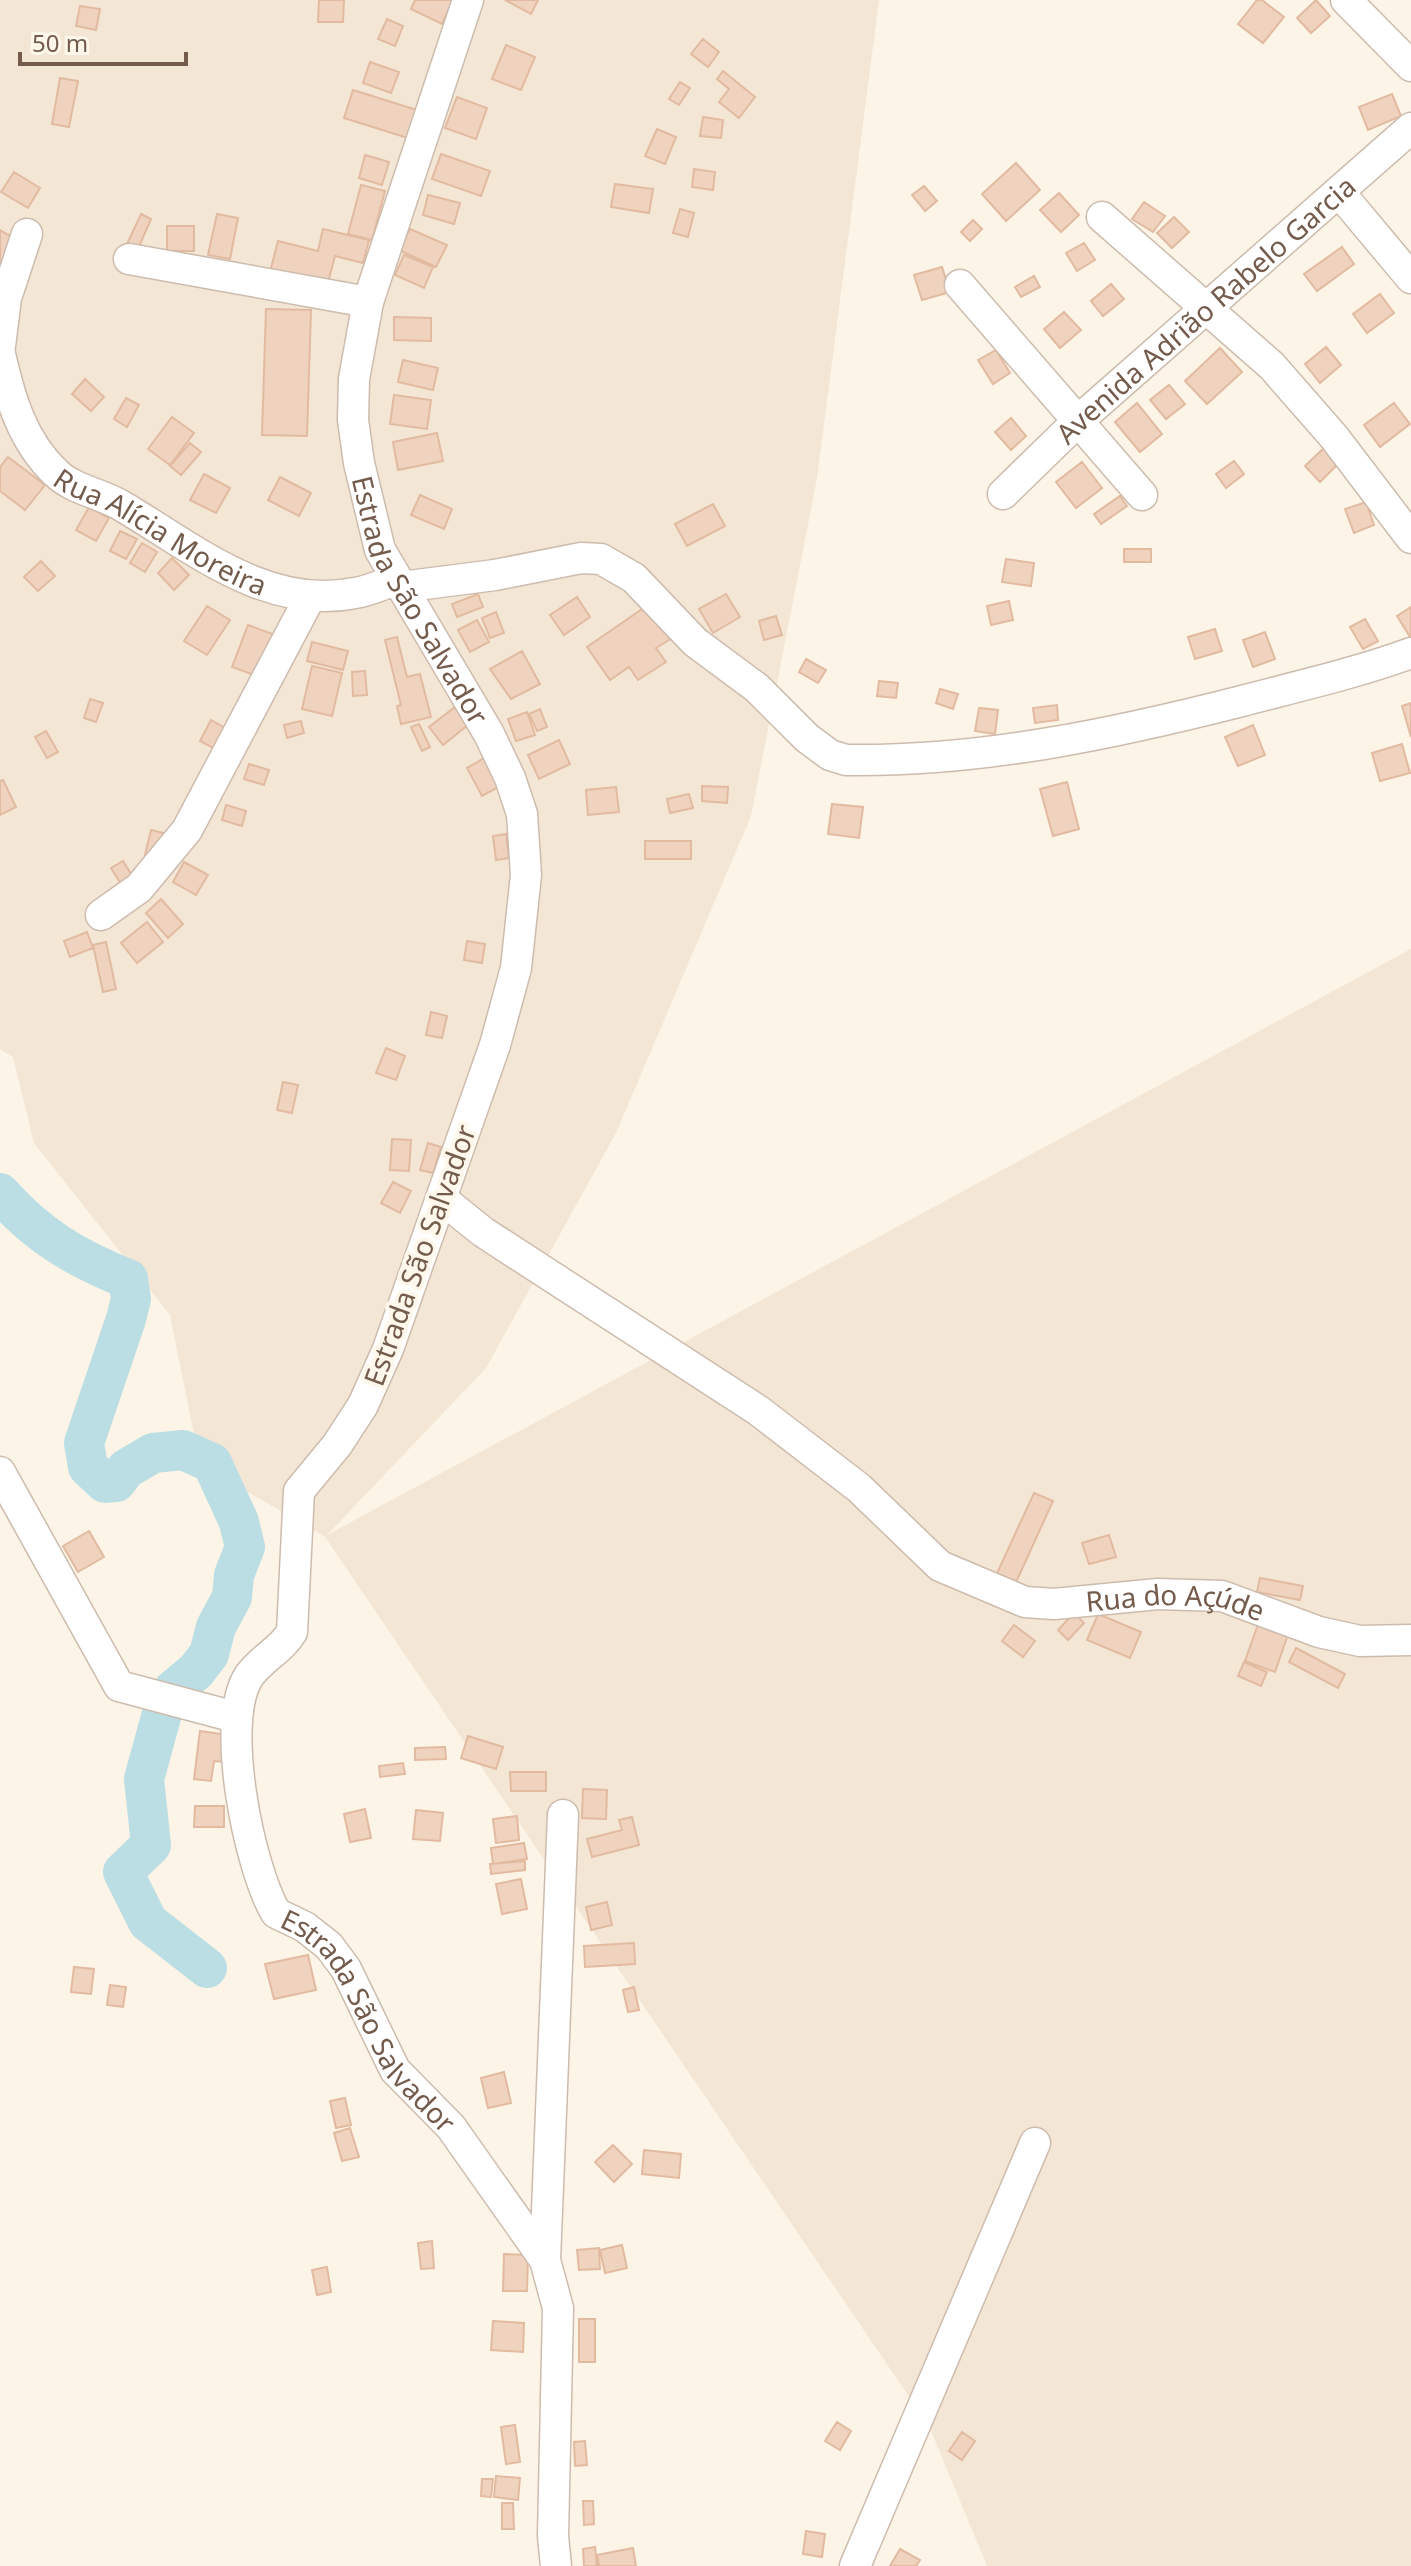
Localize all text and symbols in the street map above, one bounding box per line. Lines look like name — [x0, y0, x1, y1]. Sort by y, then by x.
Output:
scale bar — [20, 16, 186, 66]
text: 50 m — [32, 26, 88, 59]
street label: Avenida Adrião Rabelo Garcia — [1047, 167, 1363, 452]
street label: Rua Alícia Moreira — [47, 459, 272, 604]
street label: Estrada São Salvador — [344, 472, 498, 732]
street label: Estrada São Salvador — [354, 1119, 484, 1391]
street label: Rua do Açúde — [1084, 1575, 1270, 1629]
street label: Estrada São Salvador — [275, 1899, 465, 2141]

